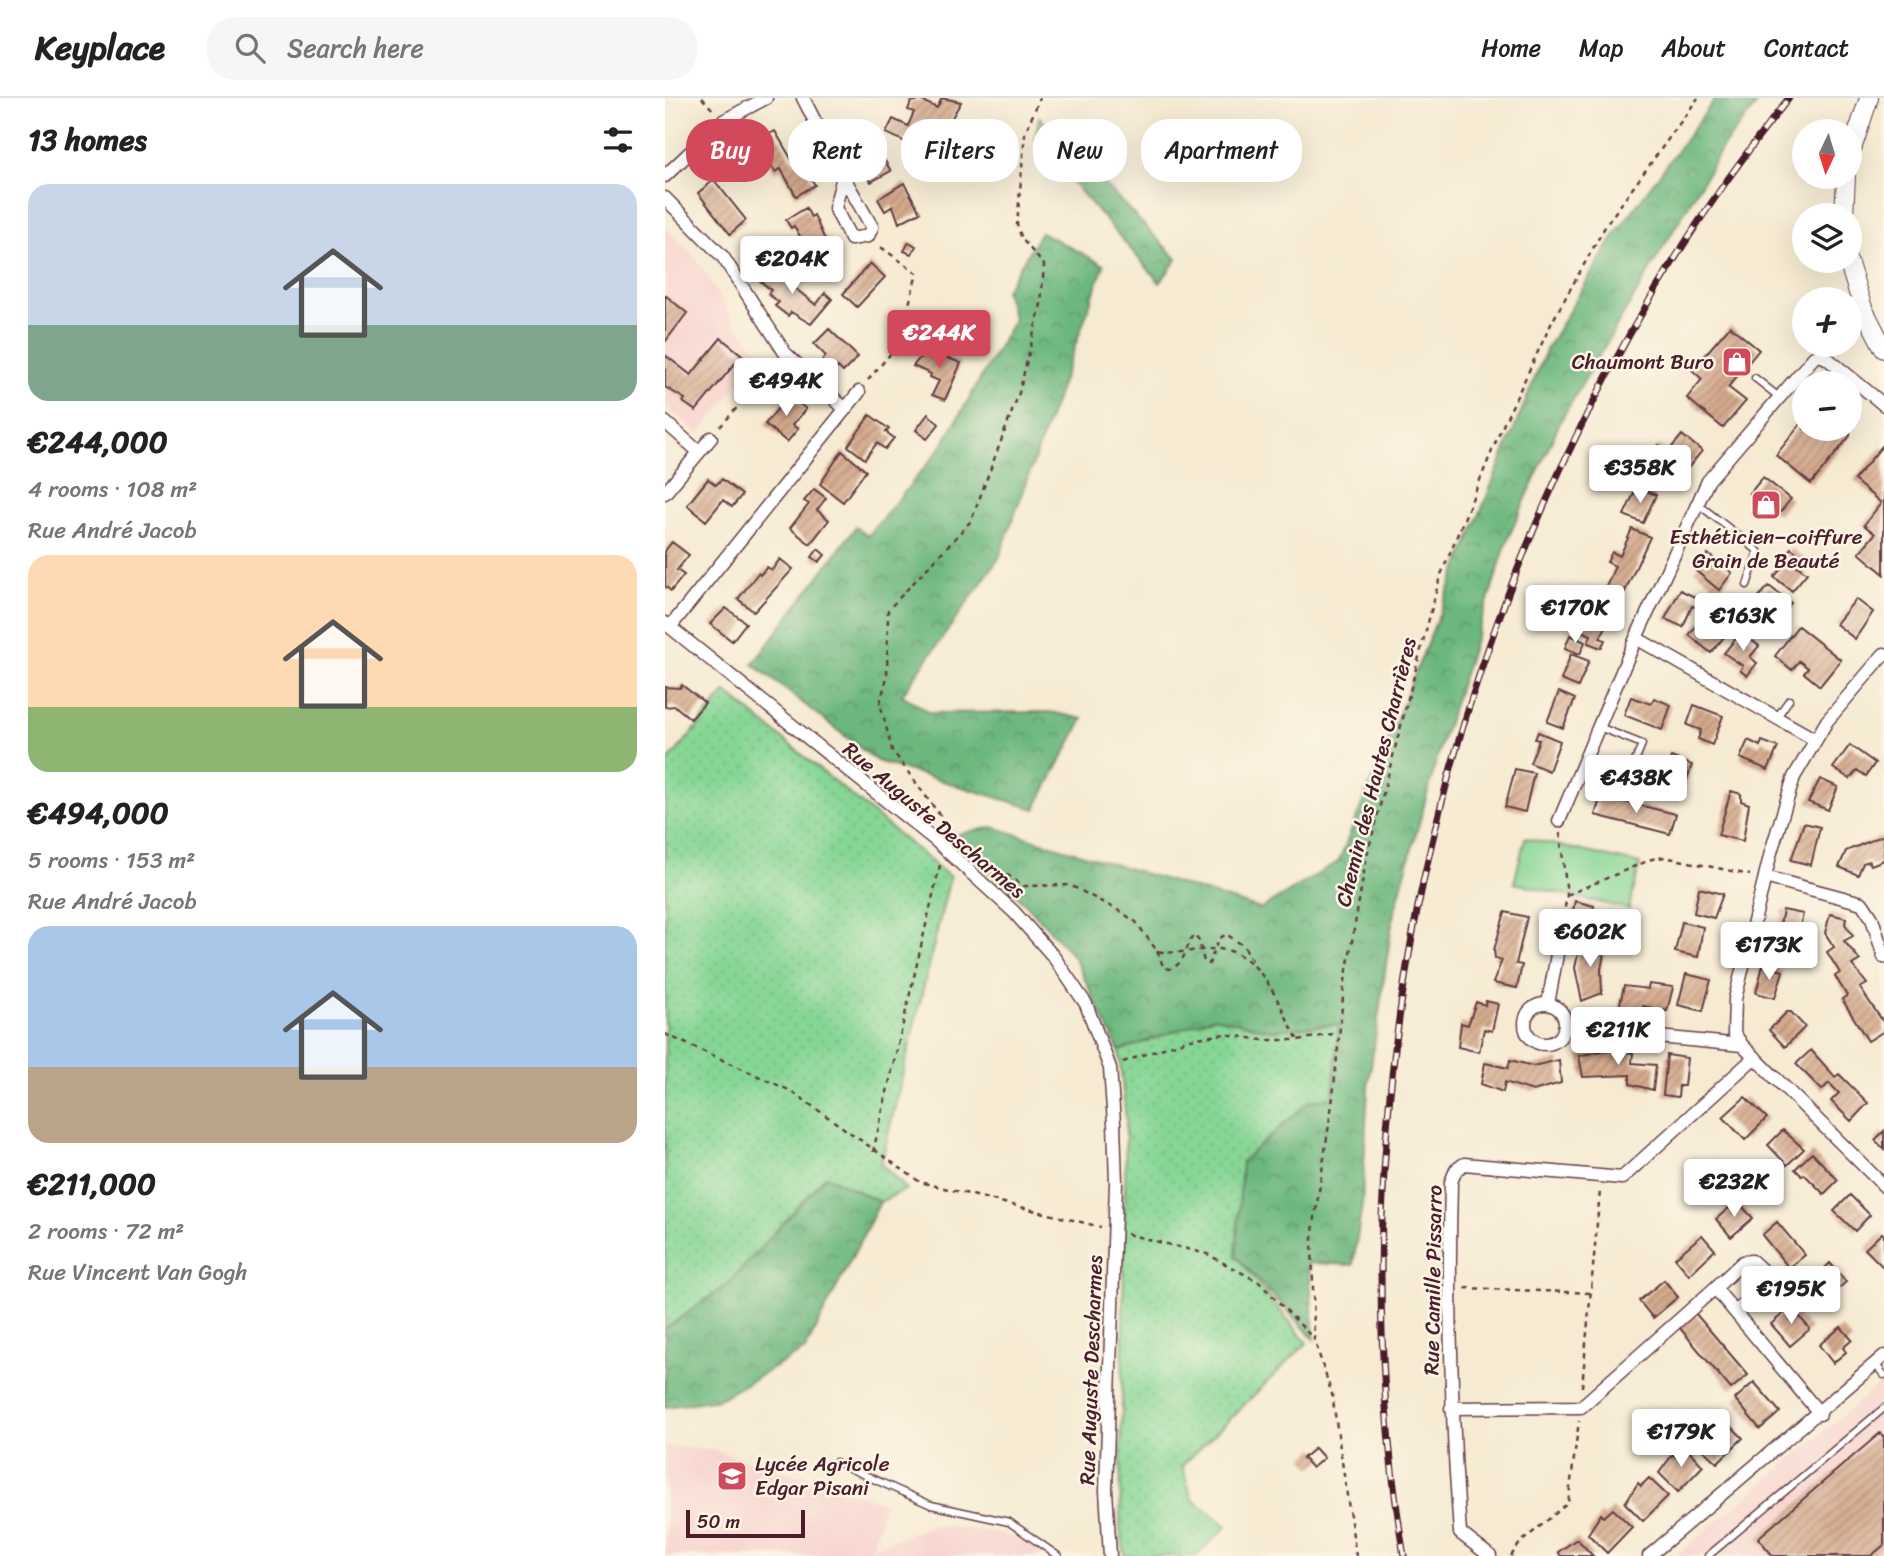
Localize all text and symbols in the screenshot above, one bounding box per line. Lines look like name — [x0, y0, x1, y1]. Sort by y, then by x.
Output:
search box — [207, 17, 697, 80]
text: Keyplace — [35, 19, 165, 77]
text: Search here — [287, 25, 424, 71]
text: Home — [1481, 27, 1541, 69]
text: Map — [1579, 27, 1623, 69]
text: About — [1661, 27, 1726, 69]
text: Contact — [1764, 27, 1849, 69]
icon: search — [231, 29, 269, 67]
text: 13 homes — [28, 113, 147, 167]
chip: Buy — [686, 119, 774, 182]
chip: Rent — [788, 119, 887, 182]
chip: Filters — [901, 119, 1019, 182]
chip: New — [1033, 119, 1127, 182]
chip: Apartment — [1141, 119, 1302, 182]
north arrow — [1792, 119, 1862, 189]
map controls — [1792, 119, 1862, 441]
icon: filters — [599, 121, 637, 159]
button: layers — [1792, 203, 1862, 273]
icon: home — [270, 230, 396, 356]
pin: €204K — [743, 236, 841, 296]
text: €204K — [756, 238, 828, 279]
button: + — [1792, 287, 1862, 357]
pin: €244K — [890, 310, 988, 370]
text: €244K — [903, 312, 975, 353]
place label: Chaumont Buro — [1572, 343, 1714, 381]
shop icon: Chaumont Buro — [1720, 345, 1754, 379]
pin: €494K — [737, 358, 835, 418]
text: €494K — [750, 360, 822, 401]
button: − — [1792, 371, 1862, 441]
text: €244,000 — [28, 415, 168, 469]
pin: €358K — [1591, 446, 1689, 505]
text: €358K — [1605, 447, 1675, 488]
text: 4 rooms · 108 m² — [28, 469, 197, 510]
shop icon: Esthéticien–coiffure Grain de Beauté — [1749, 488, 1783, 522]
text: Rue André Jacob — [28, 510, 197, 551]
place label: Esthéticien–coiffure Grain de Beauté — [1669, 518, 1863, 580]
pin: €170K — [1526, 586, 1624, 645]
text: €170K — [1542, 587, 1608, 628]
pin: €163K — [1694, 594, 1792, 653]
text: €163K — [1711, 595, 1775, 636]
icon: home — [270, 601, 396, 727]
street label: Chemin des Hautes Charrières — [1324, 633, 1428, 911]
street label: Rue Auguste Descharmes — [834, 732, 1035, 909]
pin: €438K — [1587, 756, 1685, 815]
text: €438K — [1601, 757, 1671, 798]
text: €494,000 — [28, 786, 169, 840]
text: 5 rooms · 153 m² — [28, 840, 195, 881]
text: Rue André Jacob — [28, 881, 197, 922]
pin: €602K — [1541, 910, 1639, 969]
text: €602K — [1555, 911, 1625, 952]
pin: €173K — [1720, 922, 1818, 982]
text: €173K — [1737, 924, 1801, 965]
icon: home — [270, 972, 396, 1098]
pin: €211K — [1569, 1007, 1667, 1067]
text: €211K — [1587, 1009, 1649, 1050]
text: €211,000 — [28, 1157, 156, 1211]
pin: €232K — [1685, 1160, 1783, 1219]
text: €232K — [1700, 1161, 1768, 1202]
street label: Rue Camille Pissarro — [1412, 1184, 1454, 1375]
text: 2 rooms · 72 m² — [28, 1211, 184, 1252]
text: Rue Vincent Van Gogh — [28, 1252, 248, 1293]
street label: Rue Auguste Descharmes — [1068, 1254, 1114, 1486]
pin: €195K — [1742, 1266, 1840, 1326]
text: €195K — [1757, 1268, 1825, 1309]
pin: €179K — [1632, 1410, 1730, 1469]
text: €179K — [1648, 1411, 1714, 1452]
place label: Lycée Agricole Edgar Pisani — [755, 1445, 890, 1507]
school or university icon: Lycée Agricole Edgar Pisani — [715, 1459, 749, 1493]
text: 50 m — [697, 1505, 740, 1538]
scale bar — [686, 1507, 805, 1539]

